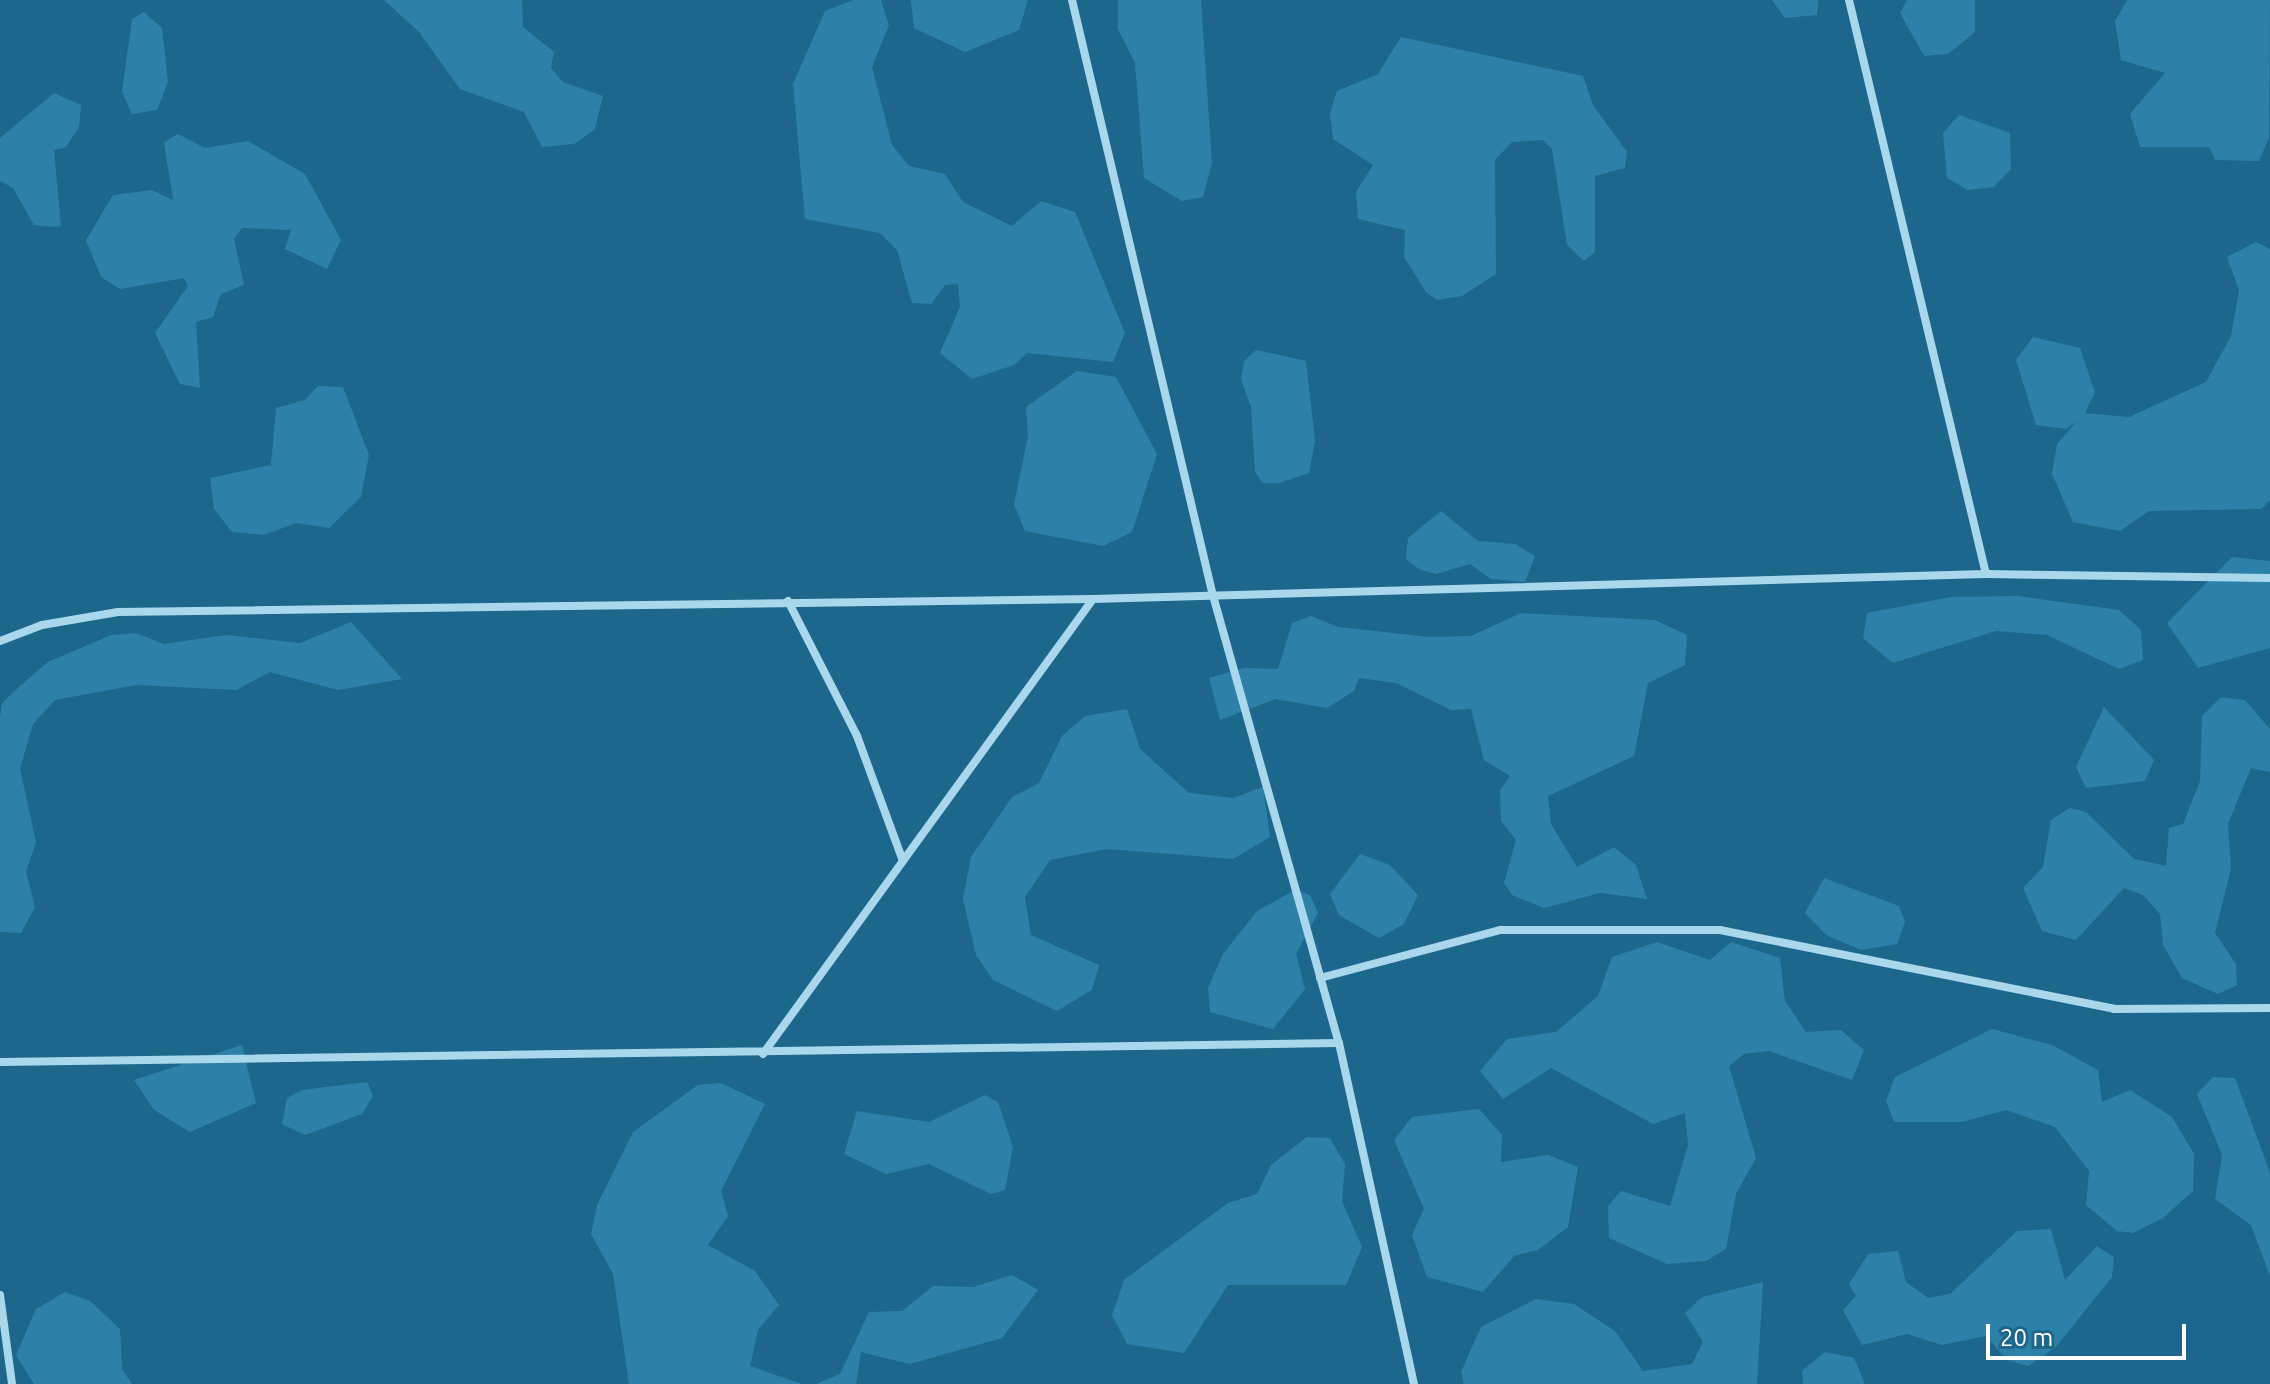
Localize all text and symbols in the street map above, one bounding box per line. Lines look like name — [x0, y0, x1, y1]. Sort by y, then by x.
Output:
scale bar — [1990, 1308, 2190, 1358]
text: 20 m — [2000, 1324, 2053, 1351]

